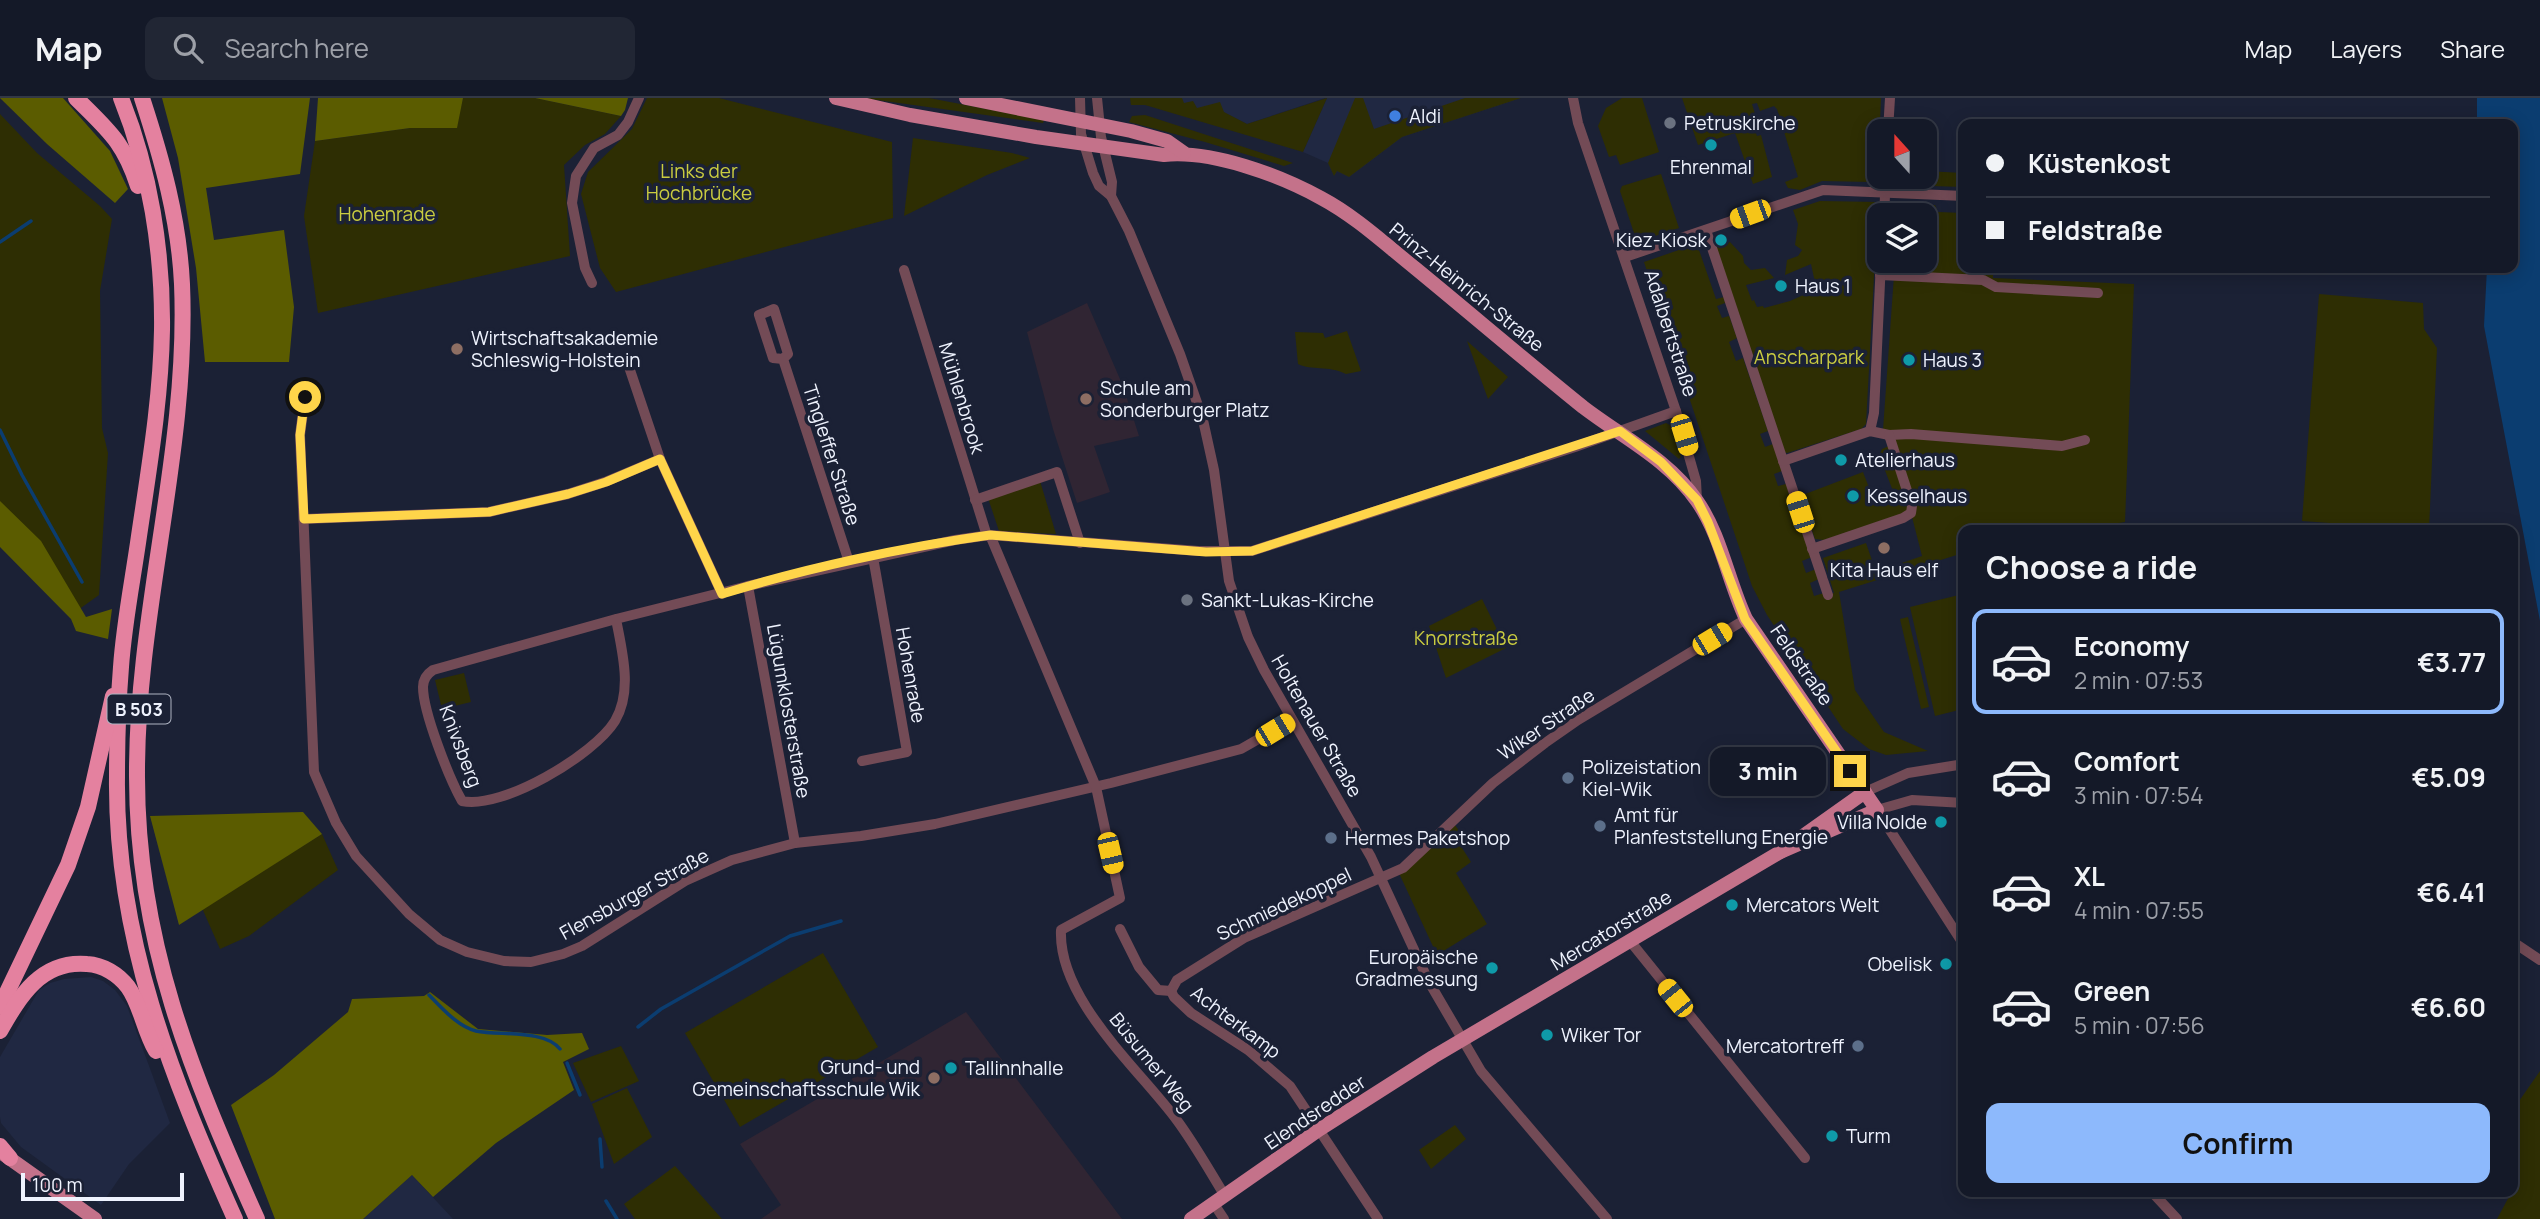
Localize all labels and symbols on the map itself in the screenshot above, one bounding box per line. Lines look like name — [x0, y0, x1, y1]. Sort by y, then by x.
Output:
place label: Aldi — [1409, 103, 1441, 129]
marker: Aldi — [1387, 108, 1403, 124]
place label: Petruskirche — [1684, 110, 1796, 136]
marker: Petruskirche — [1662, 115, 1678, 131]
north arrow — [1867, 119, 1937, 189]
marker: Ehrenmal — [1703, 137, 1719, 153]
place label: Ehrenmal — [1670, 154, 1752, 180]
park label: Links der Hochbrücke — [646, 158, 752, 206]
car — [1727, 197, 1774, 231]
park label: Hohenrade — [338, 201, 436, 227]
street label: Prinz-Heinrich-Straße — [1384, 217, 1550, 357]
place label: Kiez-Kiosk — [1616, 227, 1708, 253]
marker: Kiez-Kiosk — [1713, 232, 1729, 248]
street label: Adalbertstraße — [1638, 266, 1704, 400]
place label: Haus 1 — [1795, 273, 1851, 299]
marker: Haus 1 — [1773, 278, 1789, 294]
place label: Wirtschaftsakademie Schleswig-Holstein — [471, 325, 658, 373]
street label: Mühlenbrook — [933, 339, 991, 457]
marker: Wirtschaftsakademie Schleswig-Holstein — [449, 341, 465, 357]
park label: Anscharpark — [1754, 344, 1865, 370]
place label: Haus 3 — [1923, 347, 1982, 373]
marker: Haus 3 — [1901, 352, 1917, 368]
place label: Schule am Sonderburger Platz — [1100, 375, 1270, 423]
route start — [289, 381, 321, 413]
street label: Tingleffer Straße — [797, 381, 867, 529]
marker: Schule am Sonderburger Platz — [1078, 391, 1094, 407]
car — [1668, 412, 1701, 458]
place label: Atelierhaus — [1855, 447, 1955, 473]
marker: Atelierhaus — [1833, 452, 1849, 468]
place label: Kesselhaus — [1867, 483, 1967, 509]
marker: Kesselhaus — [1845, 488, 1861, 504]
car — [1784, 489, 1817, 535]
marker: Kita Haus elf — [1876, 540, 1892, 556]
place label: Kita Haus elf — [1830, 557, 1939, 583]
place label: Sankt-Lukas-Kirche — [1201, 587, 1374, 613]
marker: Sankt-Lukas-Kirche — [1179, 592, 1195, 608]
car — [1689, 619, 1736, 659]
street label: Feldstraße — [1765, 619, 1839, 711]
street label: Lügumklosterstraße — [761, 622, 817, 800]
street label: Hohenrade — [890, 625, 932, 725]
park label: Knorrstraße — [1414, 625, 1518, 651]
street label: Holtenauer Straße — [1266, 650, 1368, 802]
street label: Wiker Straße — [1492, 682, 1600, 766]
road number: B 503 — [108, 694, 170, 724]
street label: Knivsberg — [433, 701, 489, 791]
car — [1252, 710, 1299, 750]
callout: 3 min — [1710, 746, 1826, 796]
place label: Polizeistation Kiel-Wik — [1582, 754, 1701, 802]
route end — [1834, 755, 1866, 787]
marker: Polizeistation Kiel-Wik — [1560, 770, 1576, 786]
place label: Amt für Planfeststellung Energie — [1614, 802, 1828, 850]
place label: Villa Nolde — [1837, 809, 1927, 835]
marker: Villa Nolde — [1933, 814, 1949, 830]
marker: Amt für Planfeststellung Energie — [1592, 818, 1608, 834]
place label: Hermes Paketshop — [1345, 825, 1510, 851]
car — [1096, 830, 1125, 876]
marker: Hermes Paketshop — [1323, 830, 1339, 846]
street label: Flensburger Straße — [555, 842, 713, 946]
street label: Schmiedekoppel — [1212, 861, 1356, 947]
street label: Mercatorstraße — [1546, 884, 1676, 976]
place label: Mercators Welt — [1746, 892, 1879, 918]
marker: Mercators Welt — [1724, 897, 1740, 913]
place label: Europäische Gradmessung — [1355, 944, 1478, 992]
place label: Obelisk — [1868, 951, 1933, 977]
marker: Obelisk — [1938, 956, 1954, 972]
marker: Europäische Gradmessung — [1484, 960, 1500, 976]
car — [1654, 975, 1697, 1021]
street label: Achterkamp — [1186, 980, 1286, 1064]
street label: Büsumer Weg — [1104, 1007, 1200, 1117]
place label: Wiker Tor — [1561, 1022, 1642, 1048]
marker: Wiker Tor — [1539, 1027, 1555, 1043]
place label: Mercatortreff — [1726, 1033, 1844, 1059]
marker: Mercatortreff — [1850, 1038, 1866, 1054]
place label: Grund- und Gemeinschaftsschule Wik — [693, 1054, 921, 1102]
place label: Tallinnhalle — [965, 1055, 1063, 1081]
marker: Tallinnhalle — [943, 1060, 959, 1076]
street label: Elendsredder — [1259, 1068, 1371, 1155]
marker: Grund- und Gemeinschaftsschule Wik — [926, 1070, 942, 1086]
place label: Turm — [1846, 1123, 1891, 1149]
marker: Turm — [1824, 1128, 1840, 1144]
scale bar — [21, 1170, 184, 1202]

